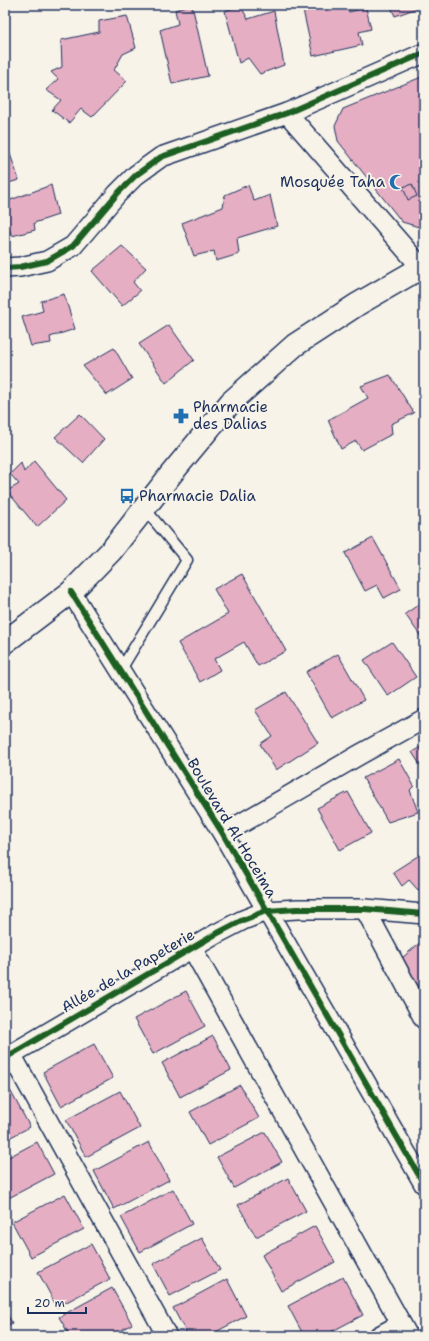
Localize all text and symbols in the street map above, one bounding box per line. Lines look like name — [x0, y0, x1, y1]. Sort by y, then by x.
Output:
place label: Mosquée Taha — [280, 172, 386, 192]
mosque icon: Mosquée Taha — [388, 173, 406, 191]
place label: Pharmacie des Dalias — [193, 397, 268, 434]
pharmacy icon: Pharmacie des Dalias — [172, 407, 190, 425]
place label: Pharmacie Dalia — [139, 486, 256, 506]
bus stop icon: Pharmacie Dalia — [118, 487, 136, 505]
street label: Boulevard Al Hoceima — [182, 755, 282, 902]
street label: Allée de la Papeterie — [58, 925, 198, 1017]
scale bar — [28, 1289, 86, 1315]
text: 20 m — [34, 1295, 65, 1311]

